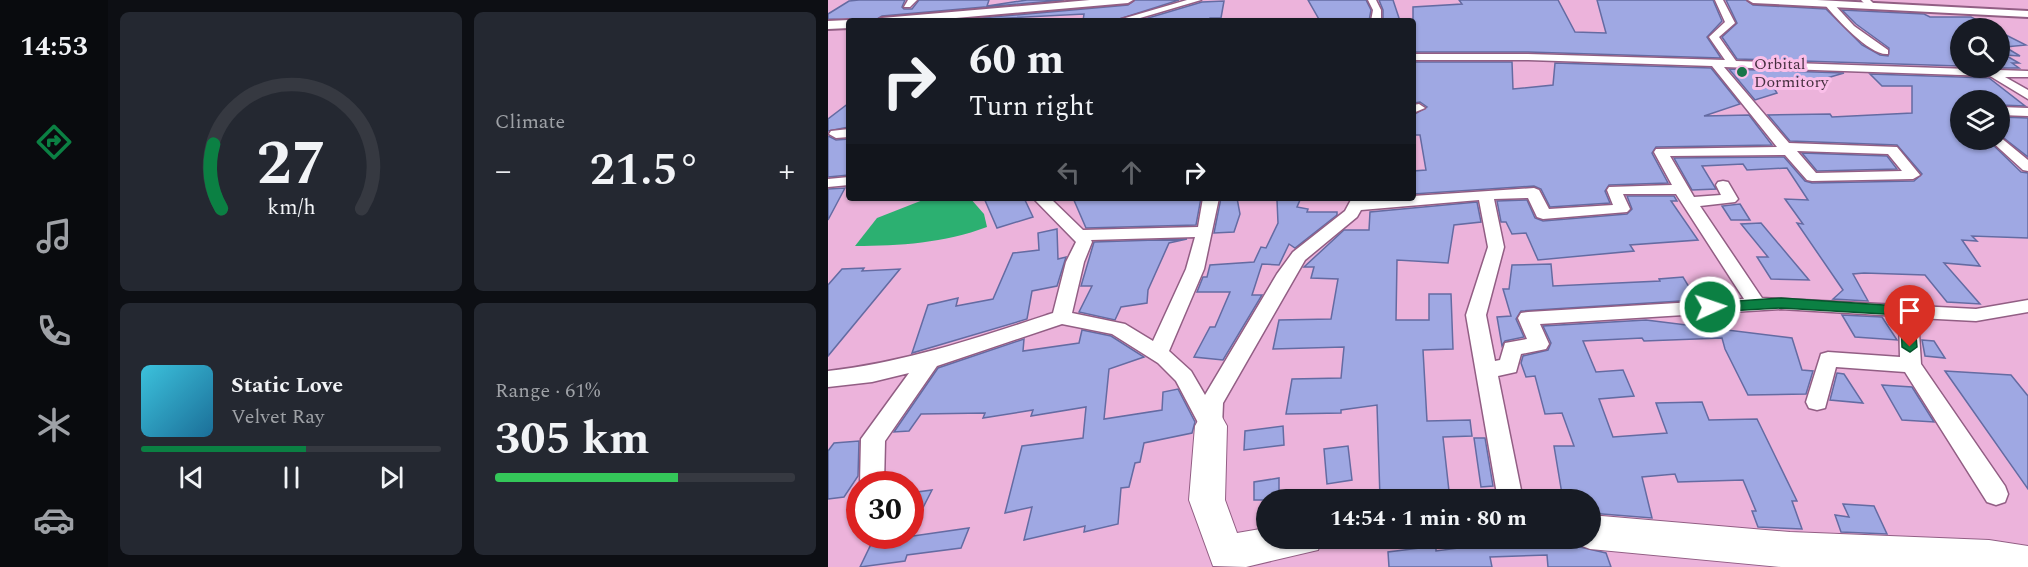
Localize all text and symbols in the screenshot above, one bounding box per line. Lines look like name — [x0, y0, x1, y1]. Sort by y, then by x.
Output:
map controls — [1950, 18, 2010, 150]
button: search — [1950, 18, 2010, 78]
text: 14:53 — [20, 26, 88, 68]
text: 60 m — [969, 29, 1064, 92]
icon: right — [870, 42, 948, 120]
place label: Orbital Dormitory — [1754, 52, 1830, 94]
marker: Orbital Dormitory — [1735, 65, 1749, 79]
text: Turn right — [969, 86, 1094, 128]
button: layers — [1950, 90, 2010, 150]
text: Climate — [495, 107, 565, 137]
text: 27 — [256, 117, 326, 212]
icon: directions — [33, 121, 75, 163]
text: 21.5° — [590, 136, 700, 205]
text: − — [495, 146, 512, 196]
text: + — [778, 146, 795, 196]
icon: left — [1052, 156, 1085, 189]
icon: ahead — [1115, 156, 1148, 189]
icon: right — [1178, 156, 1211, 189]
text: km/h — [267, 191, 315, 224]
icon: music — [33, 215, 75, 257]
position arrow — [1678, 275, 1742, 339]
pin — [1884, 285, 1935, 347]
icon: arrive — [1893, 294, 1926, 327]
icon: phone — [33, 310, 75, 352]
text: Static Love — [231, 369, 343, 402]
text: Range · 61% — [495, 376, 600, 406]
text: Velvet Ray — [231, 402, 324, 432]
icon: climate — [33, 404, 75, 446]
text: 305 km — [495, 405, 650, 474]
icon: previous — [175, 461, 208, 494]
icon: pause — [275, 461, 308, 494]
icon: next — [375, 461, 408, 494]
speed limit sign: 30 — [846, 471, 924, 549]
icon: car — [33, 499, 75, 541]
text: 14:54 · 1 min · 80 m — [1330, 502, 1527, 535]

